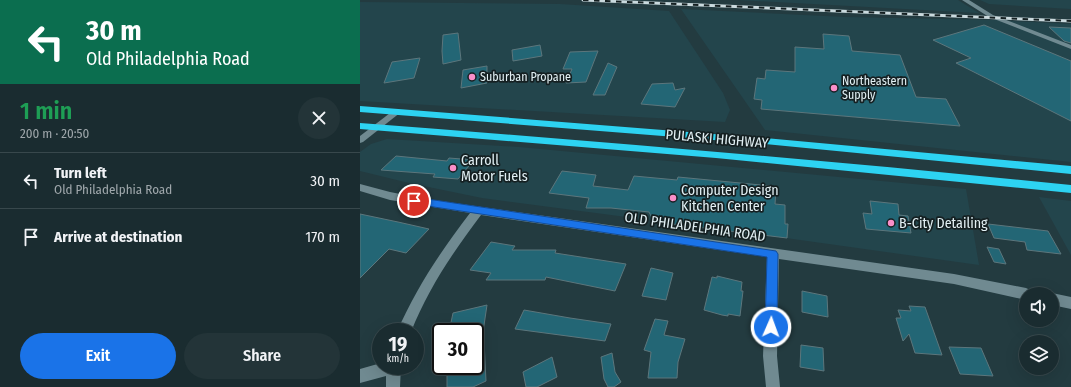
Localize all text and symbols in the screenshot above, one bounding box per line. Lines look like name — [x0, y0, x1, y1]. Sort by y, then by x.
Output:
text: 30 m — [86, 14, 142, 47]
icon: left — [20, 16, 72, 68]
text: Old Philadelphia Road — [86, 48, 250, 70]
place label: Suburban Propane — [480, 70, 571, 84]
marker: Suburban Propane — [467, 72, 477, 82]
place label: Northeastern Supply — [842, 74, 907, 102]
marker: Northeastern Supply — [829, 83, 839, 93]
text: 1 min — [20, 97, 72, 125]
button: close — [298, 97, 340, 139]
text: 200 m · 20:50 — [20, 126, 89, 141]
street label: PULASKI HIGHWAY — [665, 126, 769, 152]
place label: Carroll Motor Fuels — [461, 152, 528, 185]
marker: Carroll Motor Fuels — [448, 163, 458, 173]
text: Turn left — [54, 164, 107, 182]
icon: left — [20, 170, 42, 192]
text: 30 m — [310, 172, 340, 190]
text: Old Philadelphia Road — [54, 182, 172, 197]
place label: Computer Design Kitchen Center — [681, 182, 779, 215]
pin — [397, 184, 431, 218]
icon: arrive — [403, 190, 425, 212]
marker: Computer Design Kitchen Center — [668, 193, 678, 203]
street label: OLD PHILADELPHIA ROAD — [623, 209, 767, 245]
place label: B-City Detailing — [899, 215, 988, 232]
marker: B-City Detailing — [886, 218, 896, 228]
icon: arrive — [20, 226, 42, 248]
text: Arrive at destination — [54, 228, 182, 246]
text: 170 m — [305, 228, 340, 246]
map controls — [1019, 287, 1059, 375]
button: sound — [1019, 287, 1059, 327]
position arrow — [750, 306, 792, 348]
speed limit sign: 30 — [432, 323, 484, 375]
text: 19 — [389, 332, 407, 356]
button: Exit — [20, 333, 176, 379]
button: Share — [184, 333, 340, 379]
button: layers — [1019, 335, 1059, 375]
text: km/h — [387, 353, 409, 365]

